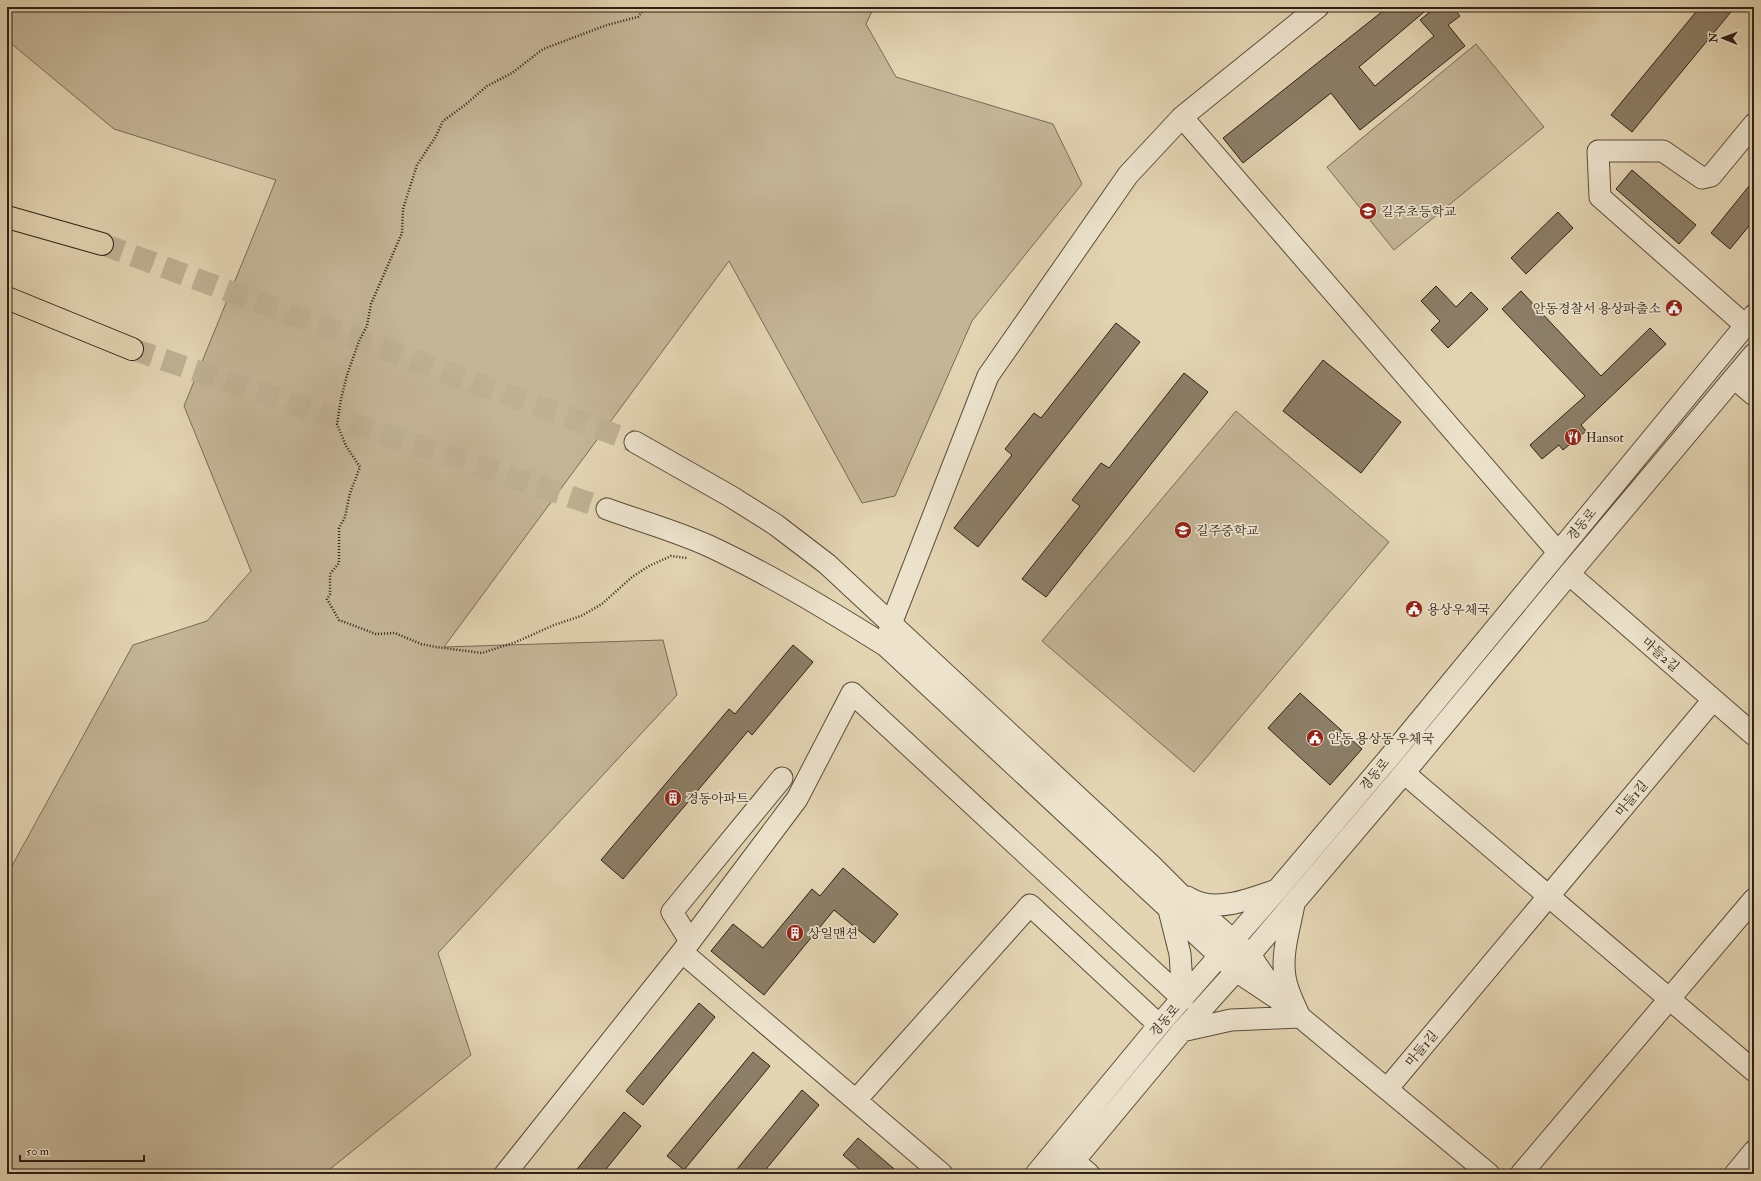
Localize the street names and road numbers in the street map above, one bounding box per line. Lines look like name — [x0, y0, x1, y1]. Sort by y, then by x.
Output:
street label: 경동로 — [1564, 505, 1600, 544]
street label: 마들2길 — [1638, 634, 1682, 675]
street label: 경동로 — [1357, 755, 1393, 794]
street label: 마들1길 — [1612, 777, 1651, 820]
street label: 경동로 — [1146, 1001, 1183, 1040]
street label: 마들1길 — [1402, 1027, 1441, 1070]

